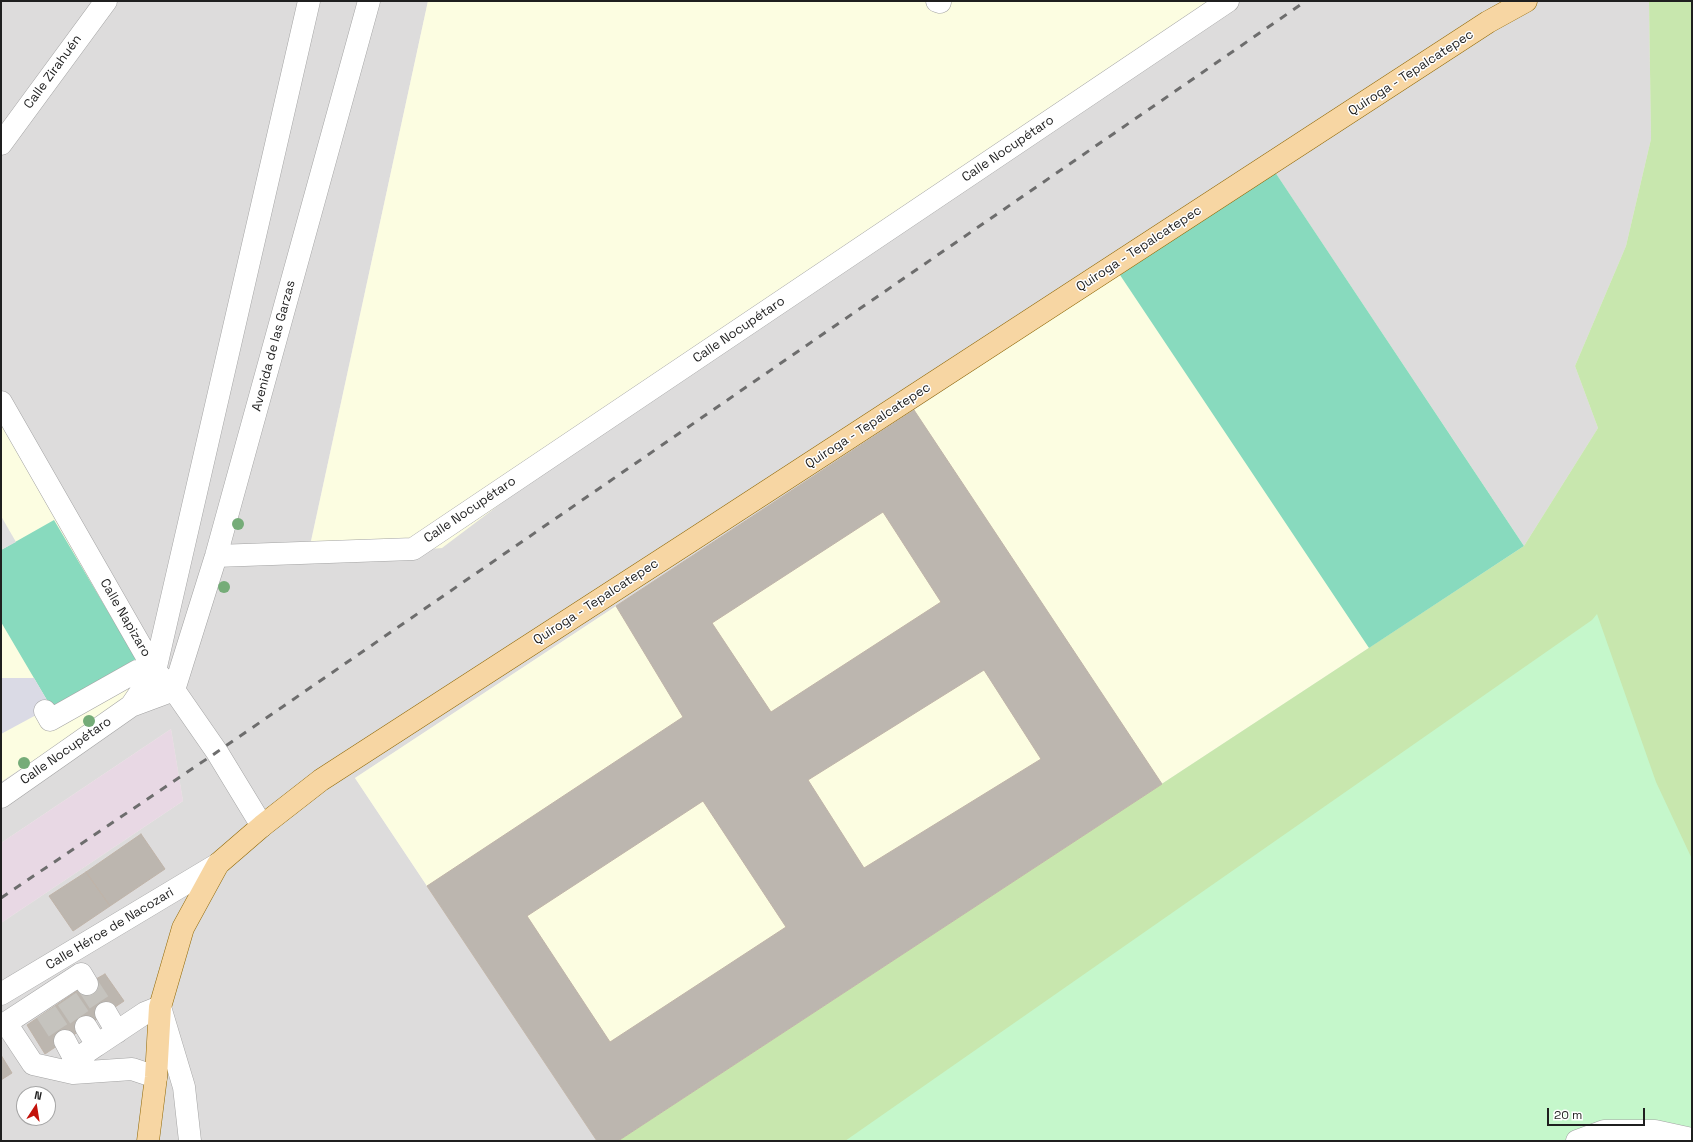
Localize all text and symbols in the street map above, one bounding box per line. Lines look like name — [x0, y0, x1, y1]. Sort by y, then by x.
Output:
street label: Quiroga - Tepalcatepec — [1345, 27, 1477, 119]
street label: Calle Zirahuén — [21, 32, 85, 112]
street label: Calle Nocupétaro — [959, 112, 1057, 186]
street label: Quiroga - Tepalcatepec — [1073, 203, 1205, 295]
street label: Avenida de las Garzas — [249, 279, 299, 413]
street label: Calle Nocupétaro — [690, 293, 788, 367]
street label: Quiroga - Tepalcatepec — [802, 380, 934, 472]
street label: Calle Nocupétaro — [421, 473, 519, 547]
street label: Quiroga - Tepalcatepec — [530, 556, 662, 648]
street label: Calle Napizaro — [96, 576, 154, 660]
street label: Calle Nocupétaro — [17, 714, 115, 788]
street label: Calle Héroe de Nacozari — [43, 885, 177, 973]
north arrow — [16, 1086, 56, 1126]
text: N — [33, 1088, 43, 1103]
scale bar — [1549, 1100, 1647, 1126]
text: 20 m — [1554, 1107, 1582, 1123]

